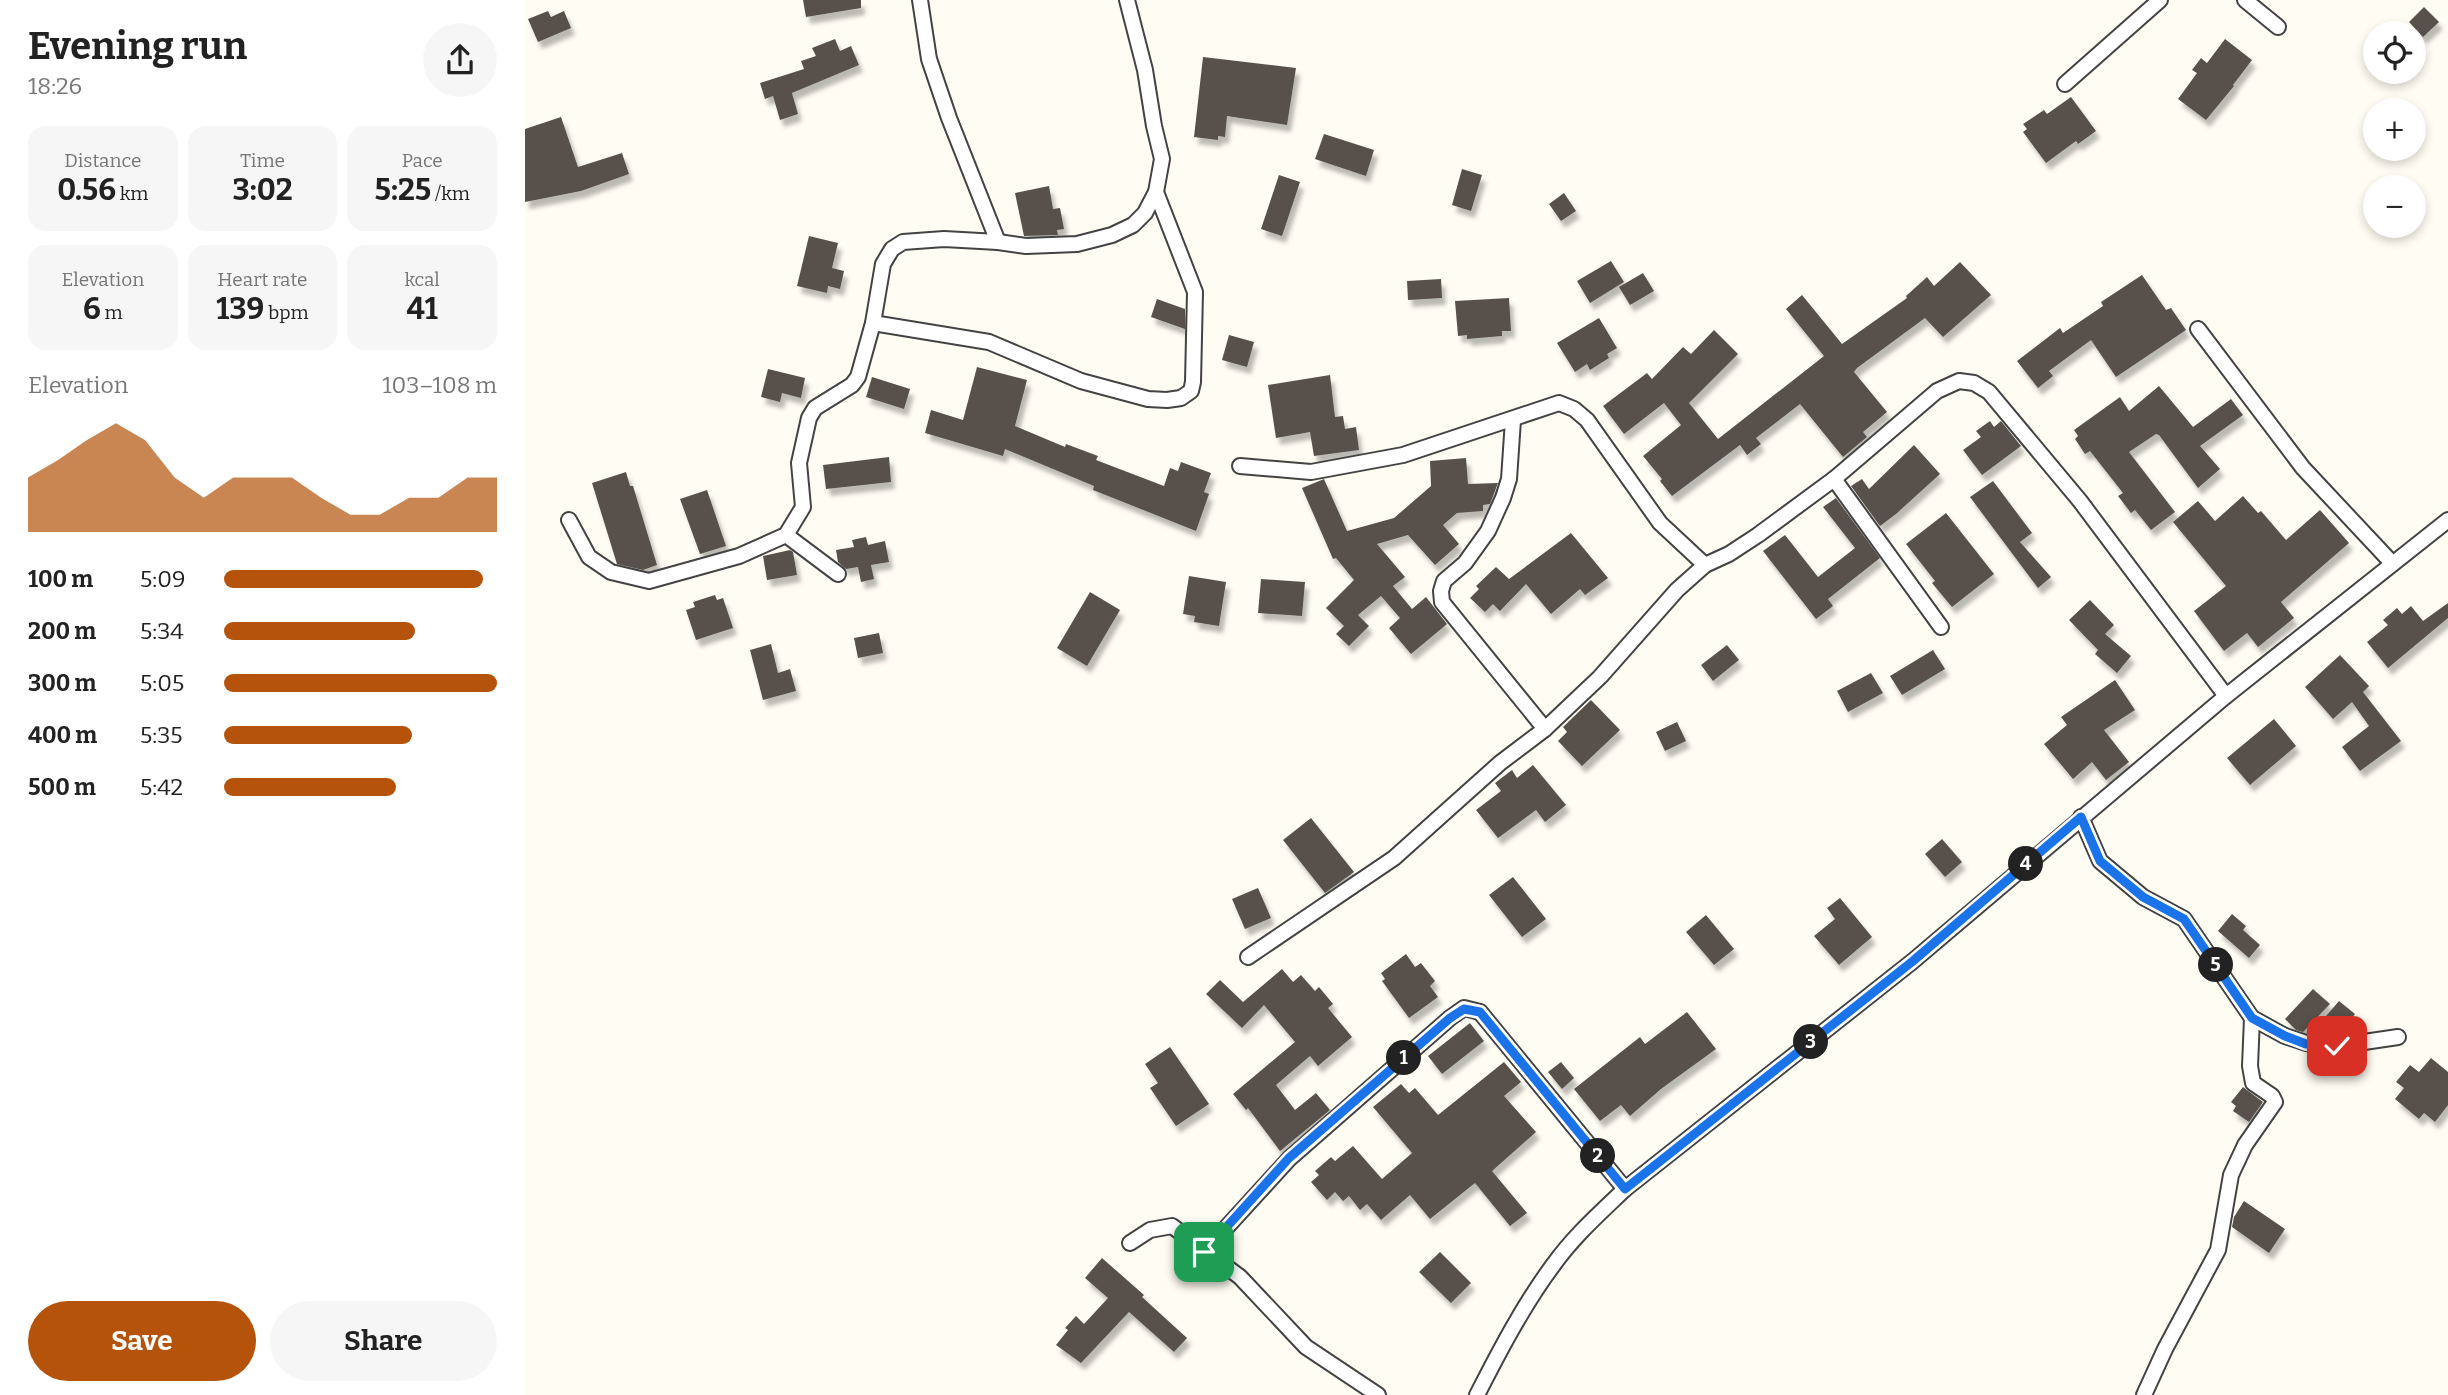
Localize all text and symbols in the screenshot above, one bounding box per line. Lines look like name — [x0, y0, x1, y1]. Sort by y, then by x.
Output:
map controls — [2363, 21, 2426, 238]
button: locate — [2363, 21, 2426, 84]
text: Evening run — [28, 23, 247, 69]
button: share — [423, 23, 497, 97]
text: 18:26 — [28, 72, 82, 100]
button: + — [2363, 98, 2426, 161]
text: Distance — [64, 149, 141, 172]
text: Time — [240, 149, 285, 172]
text: Pace — [402, 149, 443, 172]
text: 0.56 — [57, 172, 116, 208]
text: 3:02 — [232, 172, 293, 208]
text: 5:25 — [375, 172, 431, 208]
button: − — [2363, 175, 2426, 238]
text: km — [116, 182, 148, 205]
text: /km — [431, 182, 470, 205]
text: Elevation — [61, 268, 144, 291]
text: Heart rate — [218, 268, 307, 291]
text: kcal — [404, 268, 440, 291]
text: 6 — [83, 291, 101, 327]
text: 139 — [216, 291, 264, 327]
text: 41 — [407, 291, 438, 327]
text: m — [101, 301, 123, 324]
text: bpm — [264, 301, 309, 324]
text: Elevation — [28, 371, 128, 399]
text: 103–108 m — [382, 371, 497, 399]
text: 100 m — [28, 565, 93, 593]
text: 5:09 — [140, 565, 185, 593]
text: 200 m — [28, 617, 96, 645]
text: 5:34 — [140, 617, 184, 645]
text: 300 m — [28, 669, 97, 697]
text: 5:05 — [140, 669, 184, 697]
text: 400 m — [28, 721, 97, 749]
text: 5:35 — [140, 721, 183, 749]
text: 500 m — [28, 773, 96, 801]
text: 5:42 — [140, 773, 183, 801]
pin: 4 — [2009, 846, 2043, 882]
text: 4 — [2020, 852, 2031, 875]
pin: 5 — [2199, 948, 2233, 982]
text: 5 — [2210, 953, 2221, 976]
pin — [2307, 1016, 2367, 1076]
pin: 3 — [1793, 1024, 1829, 1060]
icon: check — [2318, 1027, 2356, 1065]
text: 3 — [1805, 1030, 1816, 1053]
pin: 1 — [1387, 1040, 1421, 1076]
text: 1 — [1399, 1046, 1408, 1069]
pin: 2 — [1581, 1138, 1615, 1174]
text: 2 — [1592, 1144, 1603, 1167]
pin — [1174, 1222, 1234, 1282]
icon: arrive — [1185, 1233, 1223, 1271]
button: Save — [28, 1301, 256, 1381]
button: Share — [270, 1301, 497, 1381]

